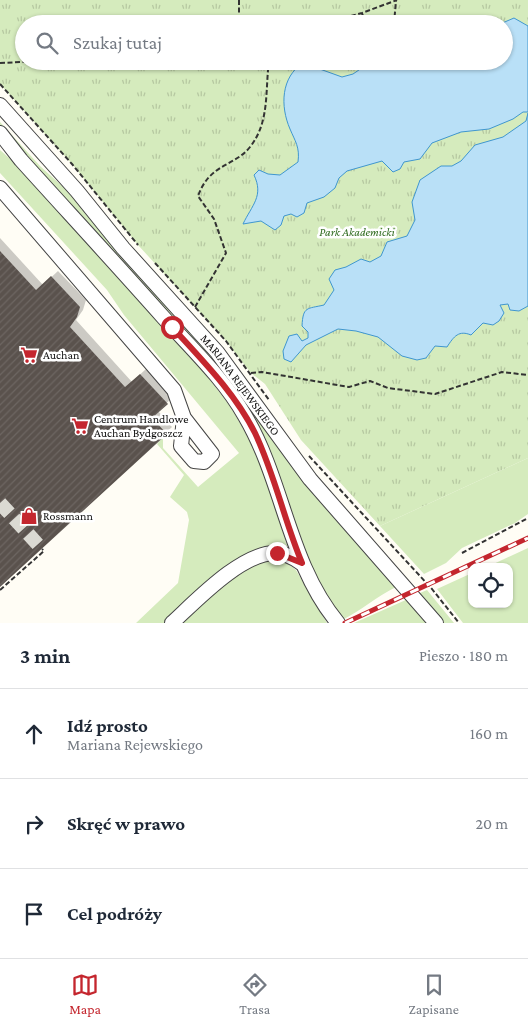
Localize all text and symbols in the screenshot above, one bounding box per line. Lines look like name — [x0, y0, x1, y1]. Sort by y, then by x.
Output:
search box — [15, 15, 513, 70]
icon: search — [33, 29, 61, 57]
text: Szukaj tutaj — [73, 32, 162, 53]
park label: Park Akademicki — [319, 225, 396, 239]
route start — [161, 316, 184, 339]
street label: MARIANA REJEWSKIEGO — [197, 331, 283, 438]
supermarket icon: Auchan — [19, 345, 39, 365]
place label: Auchan — [43, 348, 80, 362]
place label: Centrum Handlowe Auchan Bydgoszcz — [94, 412, 189, 440]
supermarket icon: Centrum Handlowe Auchan Bydgoszcz — [70, 416, 90, 436]
shop icon: Rossmann — [19, 506, 39, 526]
place label: Rossmann — [43, 509, 94, 523]
route end — [266, 542, 289, 565]
map controls — [468, 563, 513, 608]
button: locate — [468, 563, 513, 608]
text: 3 min — [20, 644, 70, 668]
text: Pieszo · 180 m — [419, 647, 508, 664]
text: Idź prosto — [67, 715, 148, 736]
icon: ahead — [20, 720, 48, 748]
text: 160 m — [470, 725, 508, 742]
text: Mariana Rejewskiego — [67, 736, 203, 753]
icon: right — [20, 810, 48, 838]
text: Skręć w prawo — [67, 813, 185, 834]
text: 20 m — [475, 815, 508, 832]
icon: arrive — [20, 900, 48, 928]
text: Cel podróży — [67, 903, 162, 924]
tab: Mapa — [69, 971, 101, 1017]
tab: Trasa — [239, 971, 270, 1017]
tab: Zapisane — [408, 971, 459, 1017]

